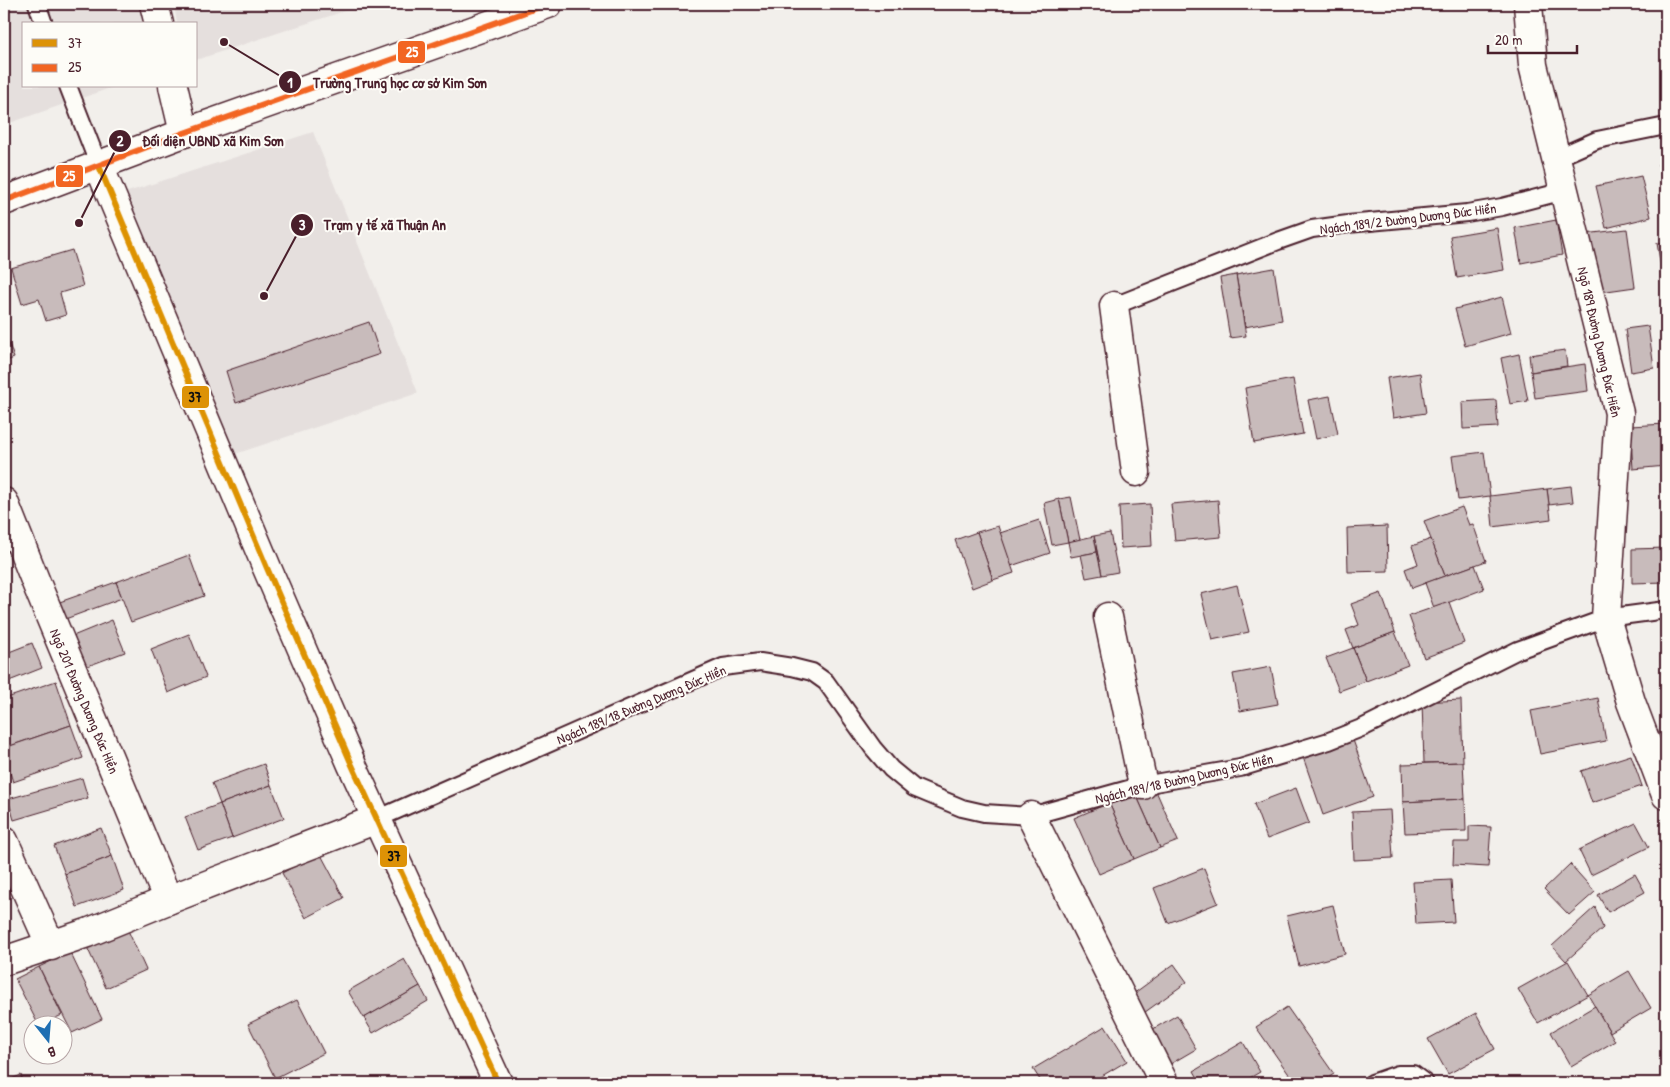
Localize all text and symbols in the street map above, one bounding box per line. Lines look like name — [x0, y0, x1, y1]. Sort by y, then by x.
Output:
legend — [22, 22, 198, 88]
scale bar — [1488, 22, 1576, 54]
text: 20 m — [1495, 29, 1522, 50]
text: 37 — [68, 32, 82, 53]
line badge: 25 — [397, 40, 426, 64]
text: 25 — [406, 42, 418, 61]
text: 25 — [68, 56, 82, 77]
callout: Trường Trung học cơ sở Kim Sơn — [278, 67, 497, 97]
text: 1 — [287, 72, 293, 93]
text: Trường Trung học cơ sở Kim Sơn — [312, 72, 487, 94]
callout: Đối diện UBND xã Kim Sơn — [107, 126, 294, 156]
text: 2 — [116, 130, 124, 151]
text: Đối diện UBND xã Kim Sơn — [142, 130, 284, 151]
line badge: 25 — [55, 164, 84, 188]
text: 25 — [63, 166, 75, 185]
street label: Ngách 189/2 Đường Dương Đức Hiền — [1319, 198, 1497, 239]
callout: Trạm y tế xã Thuận An — [289, 210, 456, 240]
text: 3 — [299, 214, 306, 235]
text: Trạm y tế xã Thuận An — [323, 214, 446, 236]
street label: Ngõ 189 Đường Dương Đức Hiền — [1572, 265, 1627, 419]
line badge: 37 — [181, 385, 210, 409]
text: 37 — [188, 387, 202, 406]
street label: Ngõ 201 Đường Dương Đức Hiền — [45, 626, 124, 777]
street label: Ngách 189/18 Đường Dương Đức Hiền — [553, 660, 729, 749]
street label: Ngách 189/18 Đường Dương Đức Hiền — [1093, 748, 1275, 809]
line badge: 37 — [379, 844, 408, 868]
text: 37 — [387, 846, 401, 865]
north arrow — [22, 1014, 72, 1064]
text: B — [46, 1043, 58, 1063]

